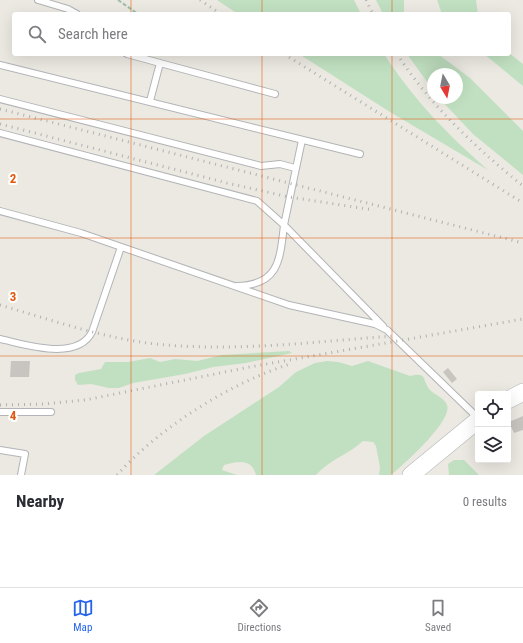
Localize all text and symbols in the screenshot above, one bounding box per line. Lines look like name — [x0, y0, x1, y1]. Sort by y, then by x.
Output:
search box — [12, 12, 511, 56]
icon: search — [26, 23, 48, 45]
text: Search here — [58, 25, 128, 43]
north arrow — [427, 68, 463, 104]
text: 2 — [10, 171, 17, 186]
text: 3 — [10, 289, 16, 304]
map controls — [475, 391, 511, 463]
button: locate — [475, 391, 511, 427]
text: 4 — [10, 408, 17, 423]
button: layers — [475, 427, 511, 463]
text: Nearby — [16, 491, 64, 511]
text: 0 results — [463, 494, 507, 509]
tab: Map — [72, 597, 94, 634]
tab: Directions — [237, 597, 281, 634]
tab: Saved — [425, 597, 451, 634]

